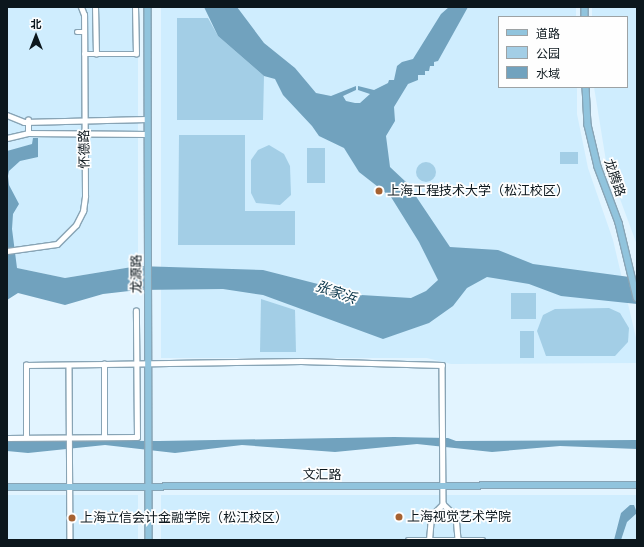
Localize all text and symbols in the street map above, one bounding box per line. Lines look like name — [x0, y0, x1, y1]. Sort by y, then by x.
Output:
north arrow — [16, 16, 56, 56]
legend — [498, 16, 628, 88]
text: 北 — [31, 18, 42, 30]
text: 道路 — [536, 27, 560, 41]
text: 公园 — [536, 47, 560, 61]
text: 水域 — [536, 67, 560, 81]
street label: 怀德路 — [77, 129, 93, 169]
street label: 龙腾路 — [600, 157, 628, 199]
place label: 上海工程技术大学（松江校区） — [387, 183, 569, 199]
marker: 上海工程技术大学（松江校区） — [374, 186, 384, 196]
street label: 龙源路 — [129, 255, 145, 293]
water label: 张家浜 — [313, 277, 359, 307]
street label: 文汇路 — [303, 467, 341, 483]
place label: 上海视觉艺术学院 — [407, 509, 511, 525]
place label: 上海立信会计金融学院（松江校区） — [80, 510, 288, 526]
marker: 上海视觉艺术学院 — [394, 512, 404, 522]
marker: 上海立信会计金融学院（松江校区） — [67, 513, 77, 523]

